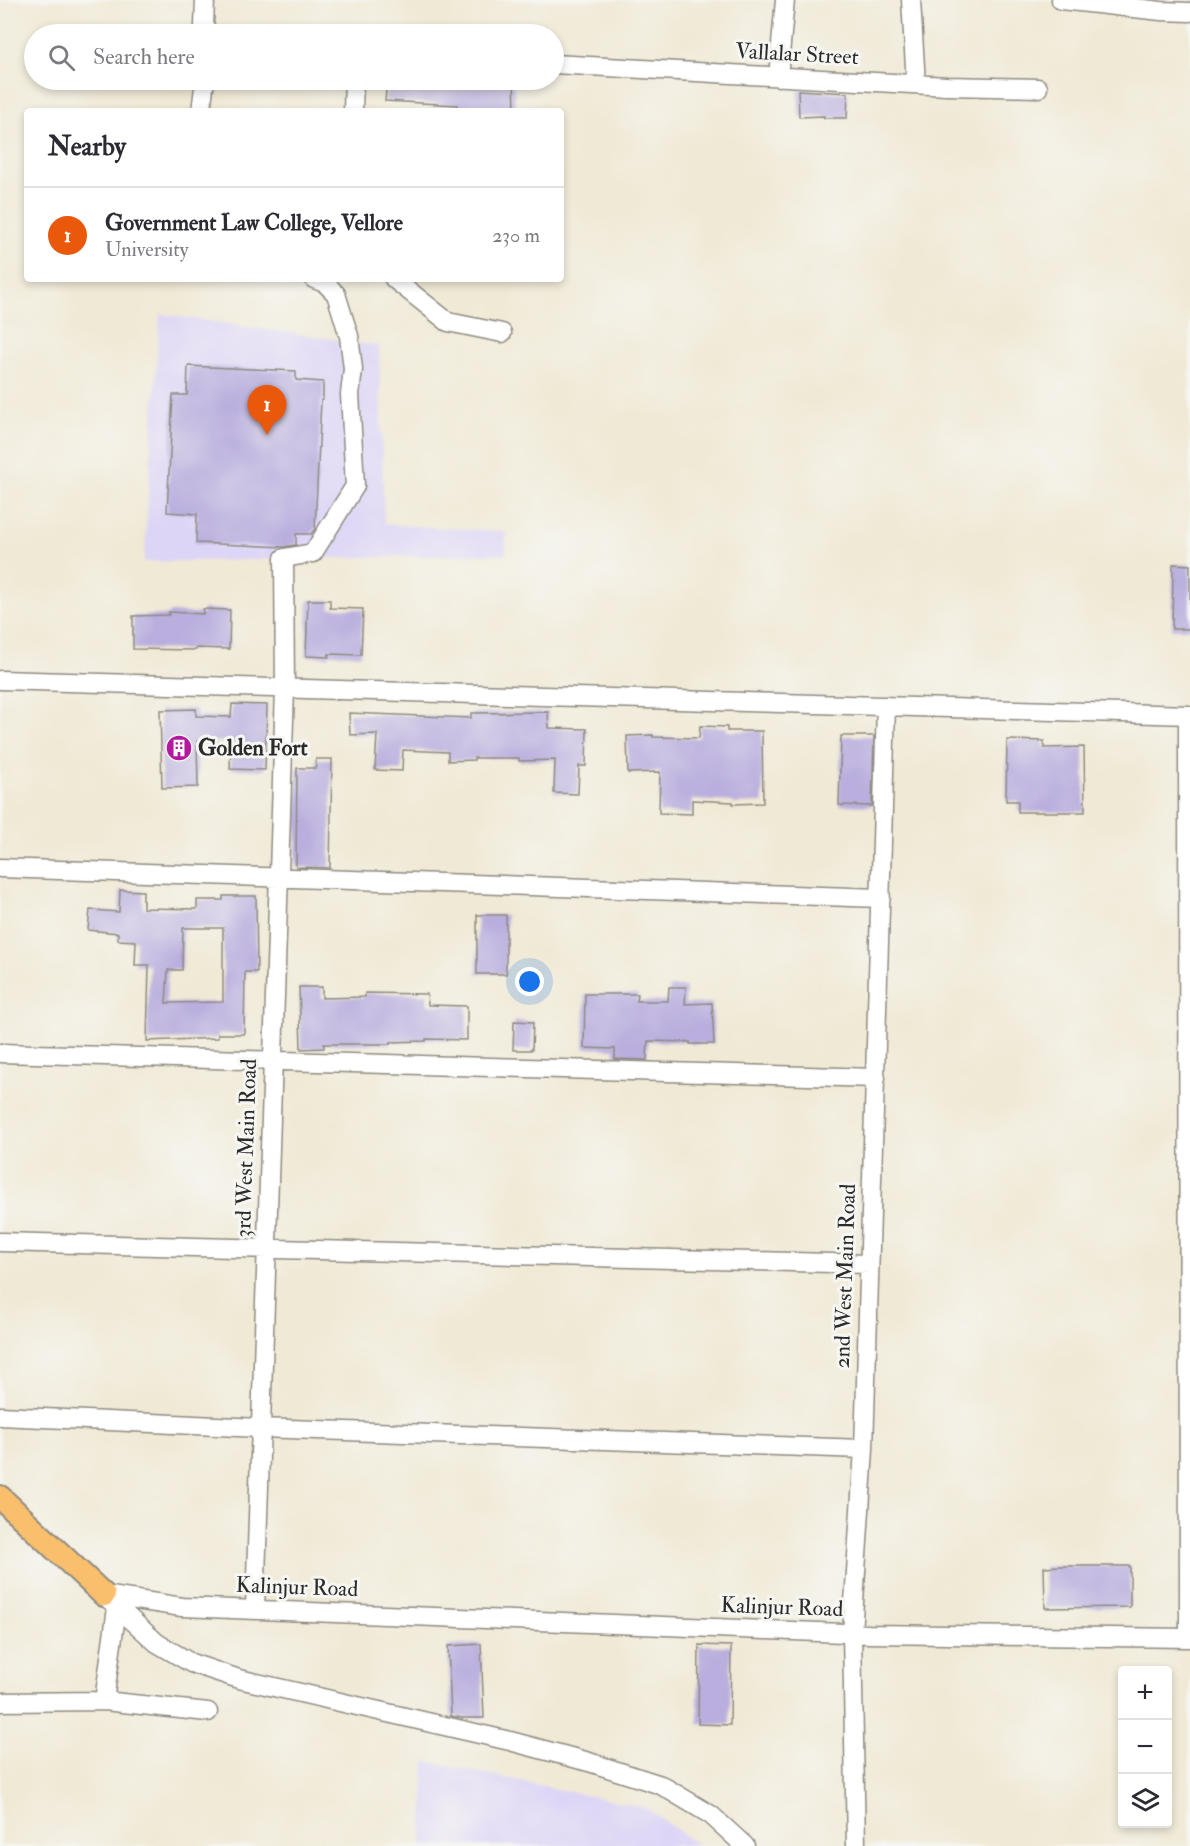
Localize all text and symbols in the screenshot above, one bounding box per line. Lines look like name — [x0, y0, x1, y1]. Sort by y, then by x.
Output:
search box — [24, 24, 564, 90]
street label: Vallalar Street — [735, 37, 859, 71]
icon: search — [45, 41, 78, 74]
text: Search here — [93, 43, 195, 71]
text: Nearby — [48, 131, 126, 163]
text: Government Law College, Vellore — [105, 209, 403, 237]
text: 1 — [64, 223, 71, 248]
text: 230 m — [492, 223, 540, 248]
text: University — [105, 237, 188, 262]
pin: 1 — [248, 386, 286, 435]
building icon: Golden Fort — [164, 733, 194, 763]
place label: Golden Fort — [198, 734, 309, 762]
your location — [515, 967, 544, 996]
street label: 3rd West Main Road — [229, 1058, 263, 1238]
street label: 2nd West Main Road — [828, 1183, 862, 1369]
street label: Kalinjur Road — [235, 1571, 359, 1603]
street label: Kalinjur Road — [720, 1591, 844, 1623]
map controls — [1118, 1666, 1172, 1828]
button: + — [1118, 1666, 1172, 1720]
button: − — [1118, 1720, 1172, 1774]
button: layers — [1118, 1774, 1172, 1828]

